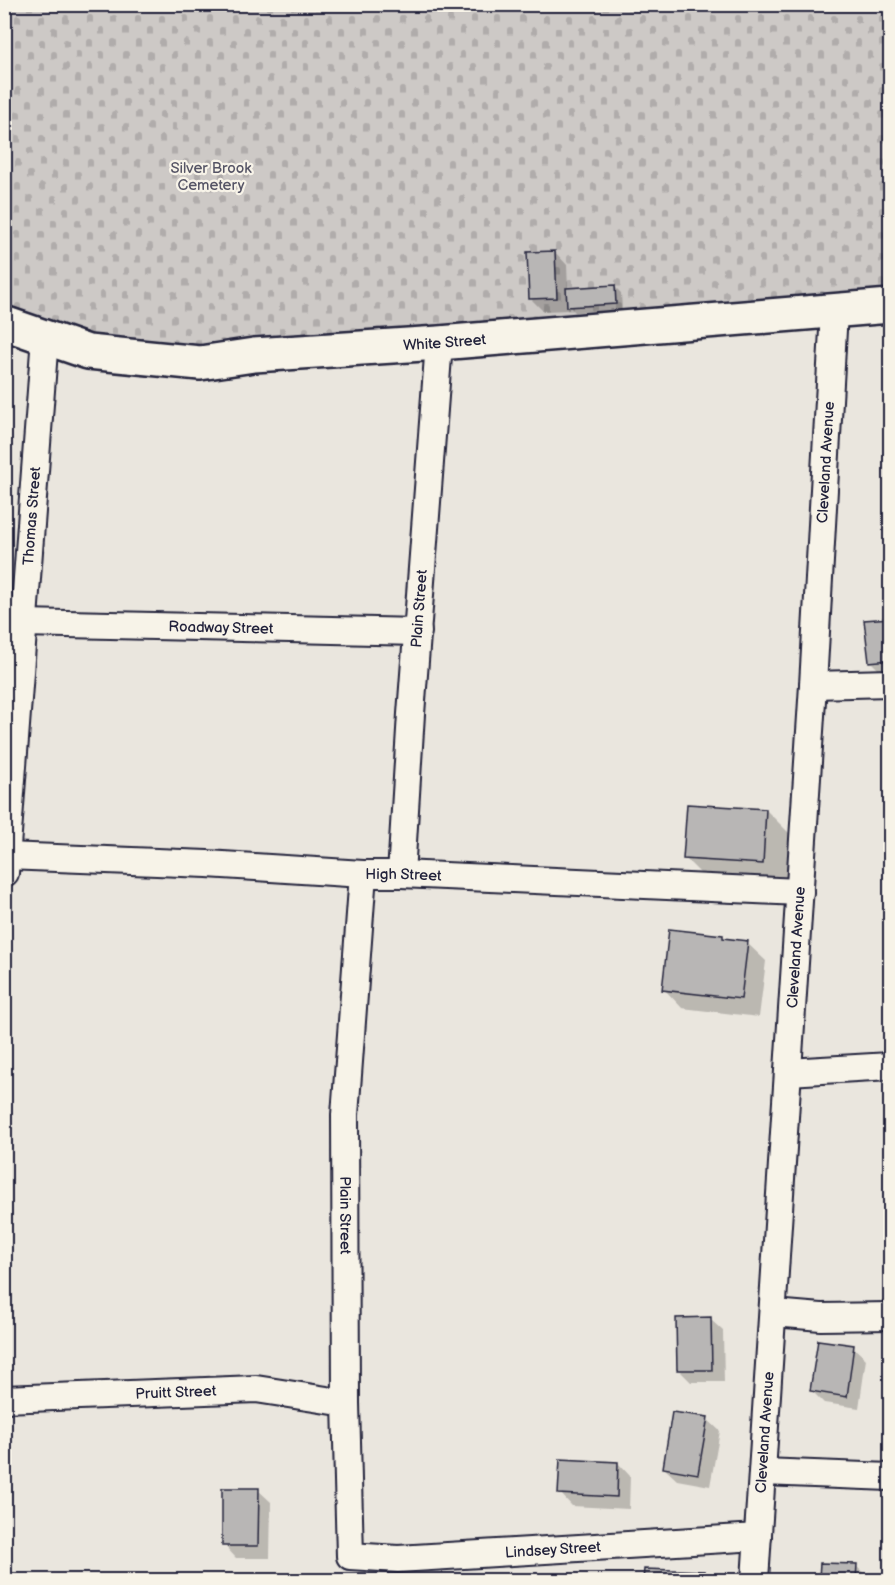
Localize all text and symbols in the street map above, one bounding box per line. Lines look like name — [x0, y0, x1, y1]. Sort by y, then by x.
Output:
park label: Silver Brook Cemetery — [170, 159, 252, 195]
street label: White Street — [403, 330, 487, 355]
street label: Cleveland Avenue — [813, 401, 838, 524]
street label: Thomas Street — [18, 466, 45, 566]
street label: Plain Street — [407, 569, 431, 648]
street label: Roadway Street — [168, 617, 274, 638]
street label: High Street — [365, 864, 443, 885]
street label: Cleveland Avenue — [783, 886, 809, 1009]
street label: Plain Street — [336, 1176, 355, 1255]
street label: Cleveland Avenue — [751, 1371, 778, 1494]
street label: Pruitt Street — [135, 1381, 217, 1403]
street label: Lindsey Street — [504, 1537, 602, 1562]

